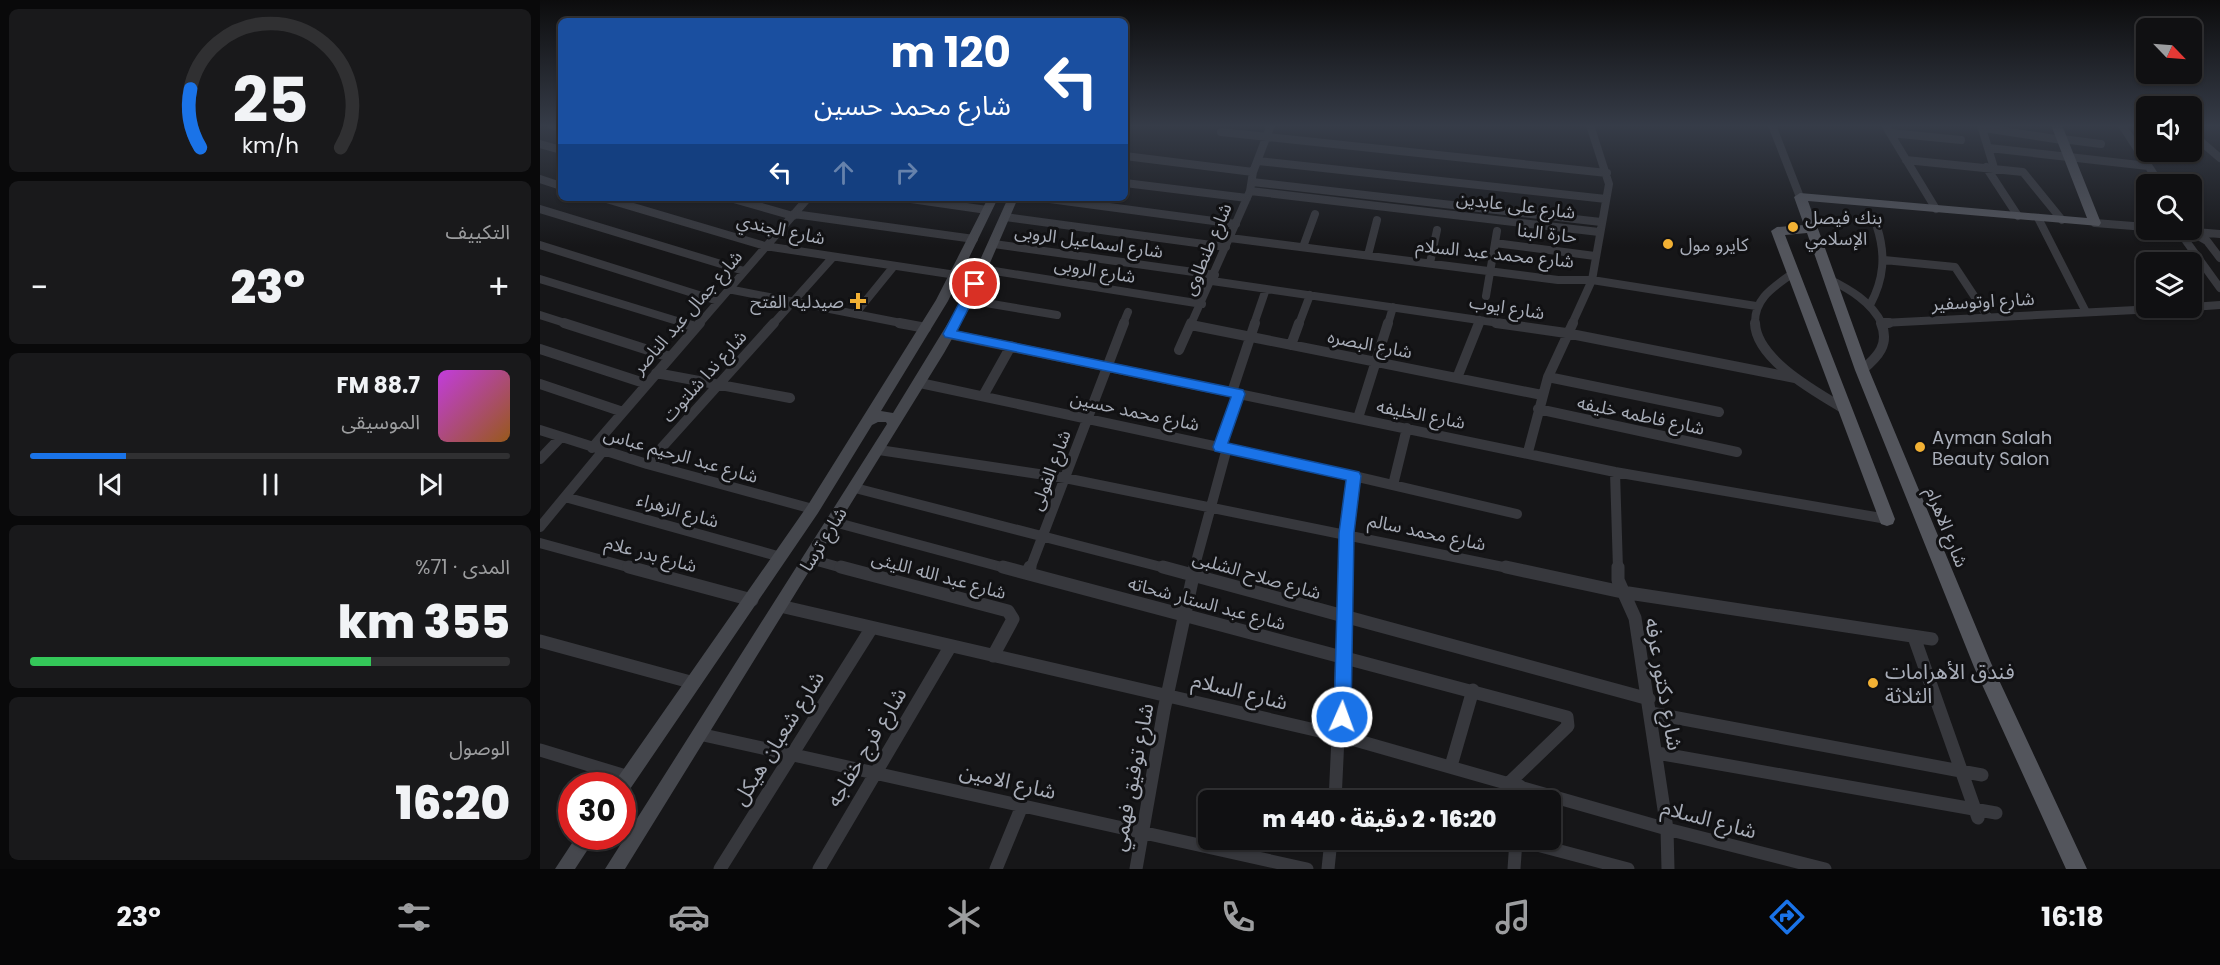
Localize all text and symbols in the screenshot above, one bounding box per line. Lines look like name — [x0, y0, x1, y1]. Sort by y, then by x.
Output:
north arrow — [2136, 18, 2202, 84]
map controls — [2136, 18, 2202, 318]
text: 120 m — [890, 23, 1011, 82]
icon: left — [1032, 42, 1110, 120]
text: 25 — [232, 56, 308, 144]
text: شارع محمد حسين — [814, 87, 1011, 124]
button: sound — [2136, 96, 2202, 162]
text: km/h — [241, 130, 299, 161]
icon: left — [764, 156, 797, 189]
icon: ahead — [827, 156, 860, 189]
icon: right — [890, 156, 923, 189]
button: search — [2136, 174, 2202, 240]
street label: شارع على عابدين — [1455, 185, 1577, 227]
street label: شارع طنطاوى — [1176, 199, 1239, 300]
place label: بنك فيصل الإسلامي — [1805, 205, 1882, 252]
street label: شارع الجندي — [734, 207, 827, 253]
street label: حارة البنا — [1516, 217, 1578, 249]
text: التكييف — [446, 218, 510, 246]
street label: شارع اسماعيل الروبى — [1013, 218, 1165, 266]
marker: بنك فيصل الإسلامي — [1786, 220, 1800, 234]
street label: شارع محمد عبد السلام — [1414, 232, 1575, 276]
place label: كايرو مول — [1680, 232, 1749, 257]
marker: كايرو مول — [1661, 237, 1675, 251]
street label: شارع جمال عبد الناصر — [625, 245, 749, 381]
street label: شارع الروبى — [1052, 251, 1138, 291]
button: layers — [2136, 252, 2202, 318]
text: 23° — [230, 256, 305, 319]
pin — [949, 258, 1000, 309]
text: − — [30, 264, 48, 311]
text: + — [487, 264, 510, 311]
icon: arrive — [958, 267, 991, 300]
street label: شارع اوتوسفير — [1930, 286, 2035, 318]
place label: صيدليه الفتح — [750, 289, 844, 315]
street label: شارع ايوب — [1467, 289, 1546, 327]
marker: صيدليه الفتح — [849, 292, 867, 310]
street label: شارع البصره — [1325, 324, 1415, 366]
street label: شارع ندا شلتوت — [656, 325, 754, 429]
text: 88.7 FM — [337, 370, 420, 401]
street label: شارع محمد حسين — [1068, 385, 1202, 439]
street label: شارع فاطمه خليفه — [1575, 389, 1707, 443]
street label: شارع الخليفه — [1374, 393, 1468, 437]
text: الموسيقى — [341, 408, 420, 436]
street label: شارع عبد الرحيم عباس — [600, 421, 761, 491]
place label: Ayman Salah Beauty Salon — [1932, 425, 2052, 471]
street label: شارع الفولى — [1023, 426, 1079, 514]
marker: Ayman Salah Beauty Salon — [1913, 440, 1927, 454]
icon: previous — [94, 468, 127, 501]
icon: pause — [254, 468, 287, 501]
icon: next — [414, 468, 447, 501]
street label: شارع الاهرام — [1918, 483, 1974, 572]
street label: شارع الزهراء — [634, 486, 722, 536]
street label: شارع ترسا — [794, 502, 854, 577]
street label: شارع محمد سالم — [1365, 507, 1488, 559]
street label: شارع بدر علام — [602, 530, 700, 580]
street label: شارع عبد الله الليثى — [868, 545, 1009, 607]
street label: شارع صلاح الشلبى — [1189, 545, 1324, 607]
text: المدى · 71% — [415, 553, 510, 581]
street label: شارع عبد الستار شحاته — [1125, 570, 1289, 638]
text: 355 km — [338, 591, 510, 654]
street label: شارع دكتور عرفه — [1637, 615, 1690, 753]
place label: فندق الأهرامات الثلاثة — [1885, 657, 2015, 710]
street label: شارع شعبان هيكل — [725, 665, 832, 811]
street label: شارع السلام — [1189, 665, 1291, 719]
marker: فندق الأهرامات الثلاثة — [1866, 676, 1880, 690]
street label: شارع فرج خفاجه — [819, 682, 914, 813]
position arrow — [1310, 685, 1374, 749]
street label: شارع توفيق فهمي — [1103, 701, 1162, 854]
text: الوصول — [449, 734, 510, 762]
street label: شارع الامين — [957, 756, 1059, 807]
text: 16:20 — [395, 772, 510, 835]
speed limit sign: 30 — [558, 772, 636, 850]
street label: شارع السلام — [1658, 792, 1760, 848]
text: 16:20 · 2 دقيقة · 440 m — [1263, 804, 1496, 835]
icon: filters — [393, 896, 435, 938]
icon: car — [668, 896, 710, 938]
icon: climate — [943, 896, 985, 938]
icon: phone — [1217, 896, 1259, 938]
icon: music — [1492, 896, 1534, 938]
icon: directions — [1766, 896, 1808, 938]
text: 23° — [116, 898, 161, 935]
text: 16:18 — [2041, 898, 2104, 935]

